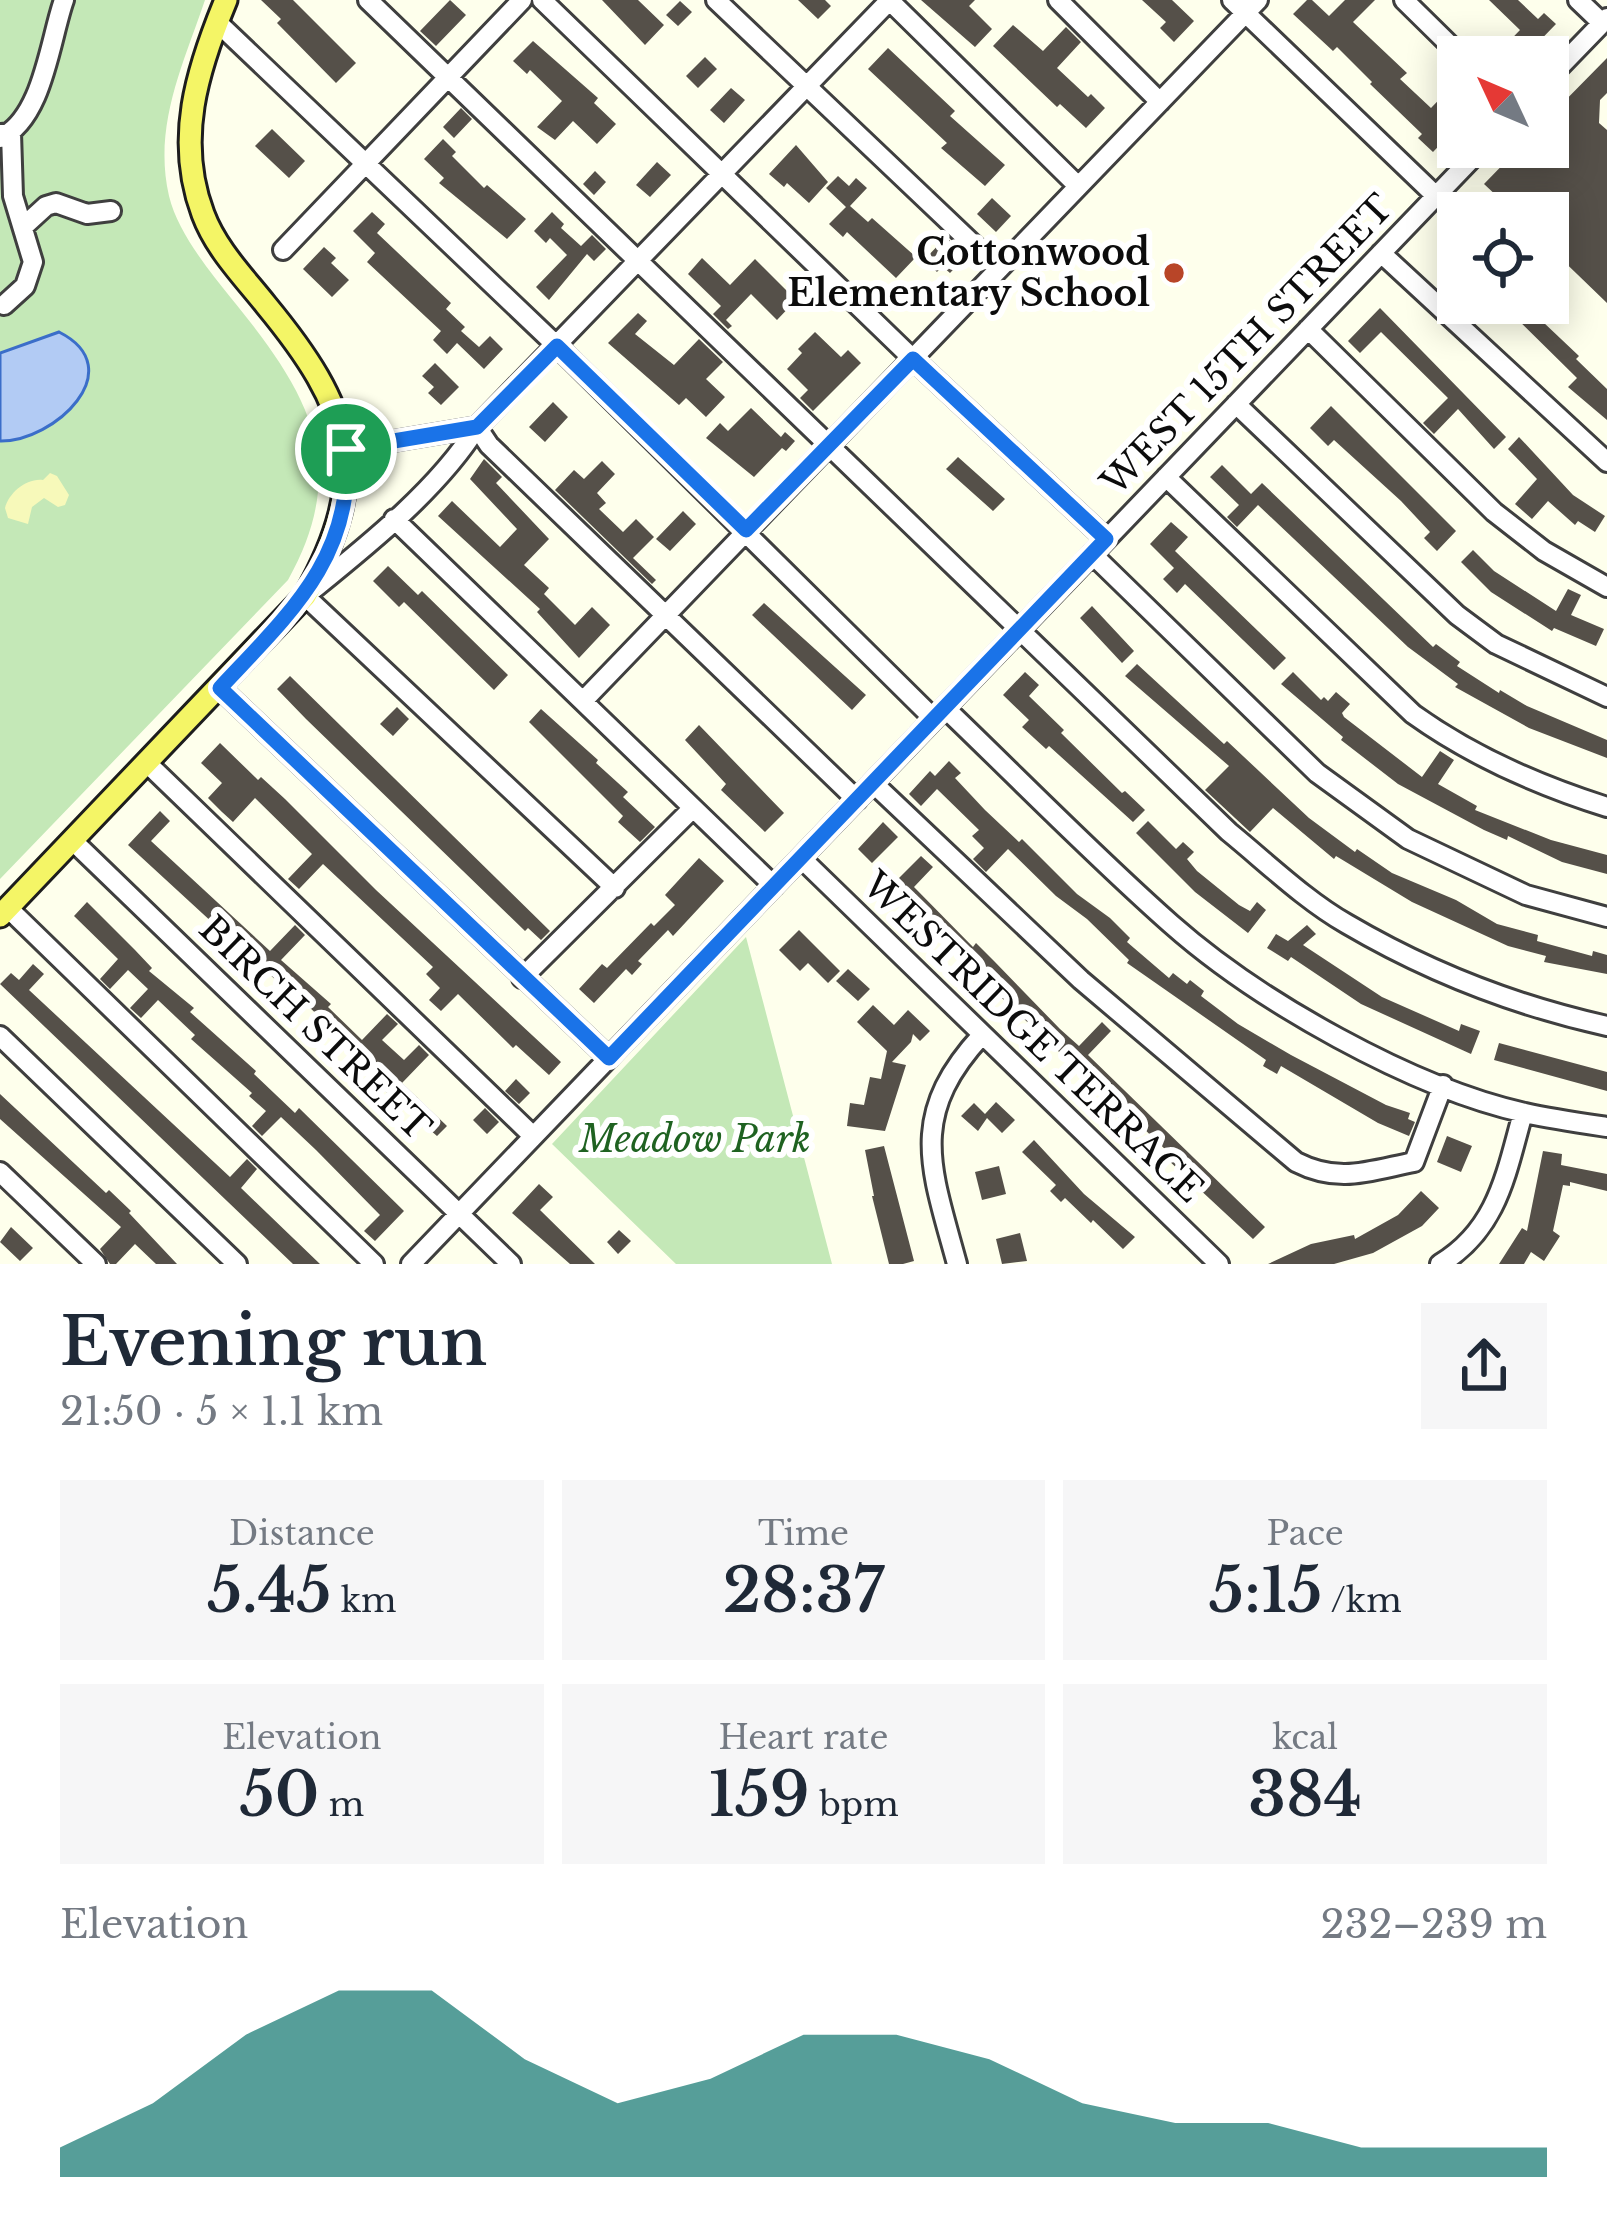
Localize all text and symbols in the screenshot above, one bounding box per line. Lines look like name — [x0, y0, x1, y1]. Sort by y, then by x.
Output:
north arrow — [1437, 36, 1569, 168]
map controls — [1437, 36, 1569, 324]
street label: WEST 15TH STREET — [1091, 185, 1402, 505]
button: locate — [1437, 192, 1569, 324]
place label: Cottonwood Elementary School — [787, 230, 1150, 316]
marker: Cottonwood Elementary School — [1161, 260, 1187, 286]
pin — [295, 398, 397, 500]
icon: arrive — [313, 416, 379, 482]
street label: WESTRIDGE TERRACE — [853, 862, 1213, 1212]
street label: BIRCH STREET — [190, 906, 440, 1150]
park label: Meadow Park — [578, 1117, 811, 1162]
text: Evening run — [60, 1301, 487, 1383]
button: share — [1421, 1303, 1547, 1429]
text: 21:50 · 5 × 1.1 km — [60, 1387, 383, 1436]
text: Distance — [229, 1513, 375, 1554]
text: Time — [758, 1513, 849, 1554]
text: Pace — [1267, 1513, 1344, 1554]
text: 5.45 — [207, 1554, 331, 1628]
text: 28:37 — [723, 1554, 884, 1628]
text: 5:15 — [1209, 1554, 1322, 1628]
text: km — [331, 1580, 397, 1621]
text: /km — [1322, 1580, 1402, 1621]
text: Elevation — [222, 1717, 381, 1758]
text: Heart rate — [719, 1717, 888, 1758]
text: kcal — [1272, 1717, 1338, 1758]
text: 50 — [240, 1758, 319, 1832]
text: 159 — [708, 1758, 810, 1832]
text: 384 — [1248, 1758, 1362, 1832]
text: m — [319, 1784, 364, 1825]
text: bpm — [810, 1784, 899, 1825]
text: Elevation — [60, 1900, 248, 1949]
text: 232–239 m — [1321, 1900, 1547, 1949]

